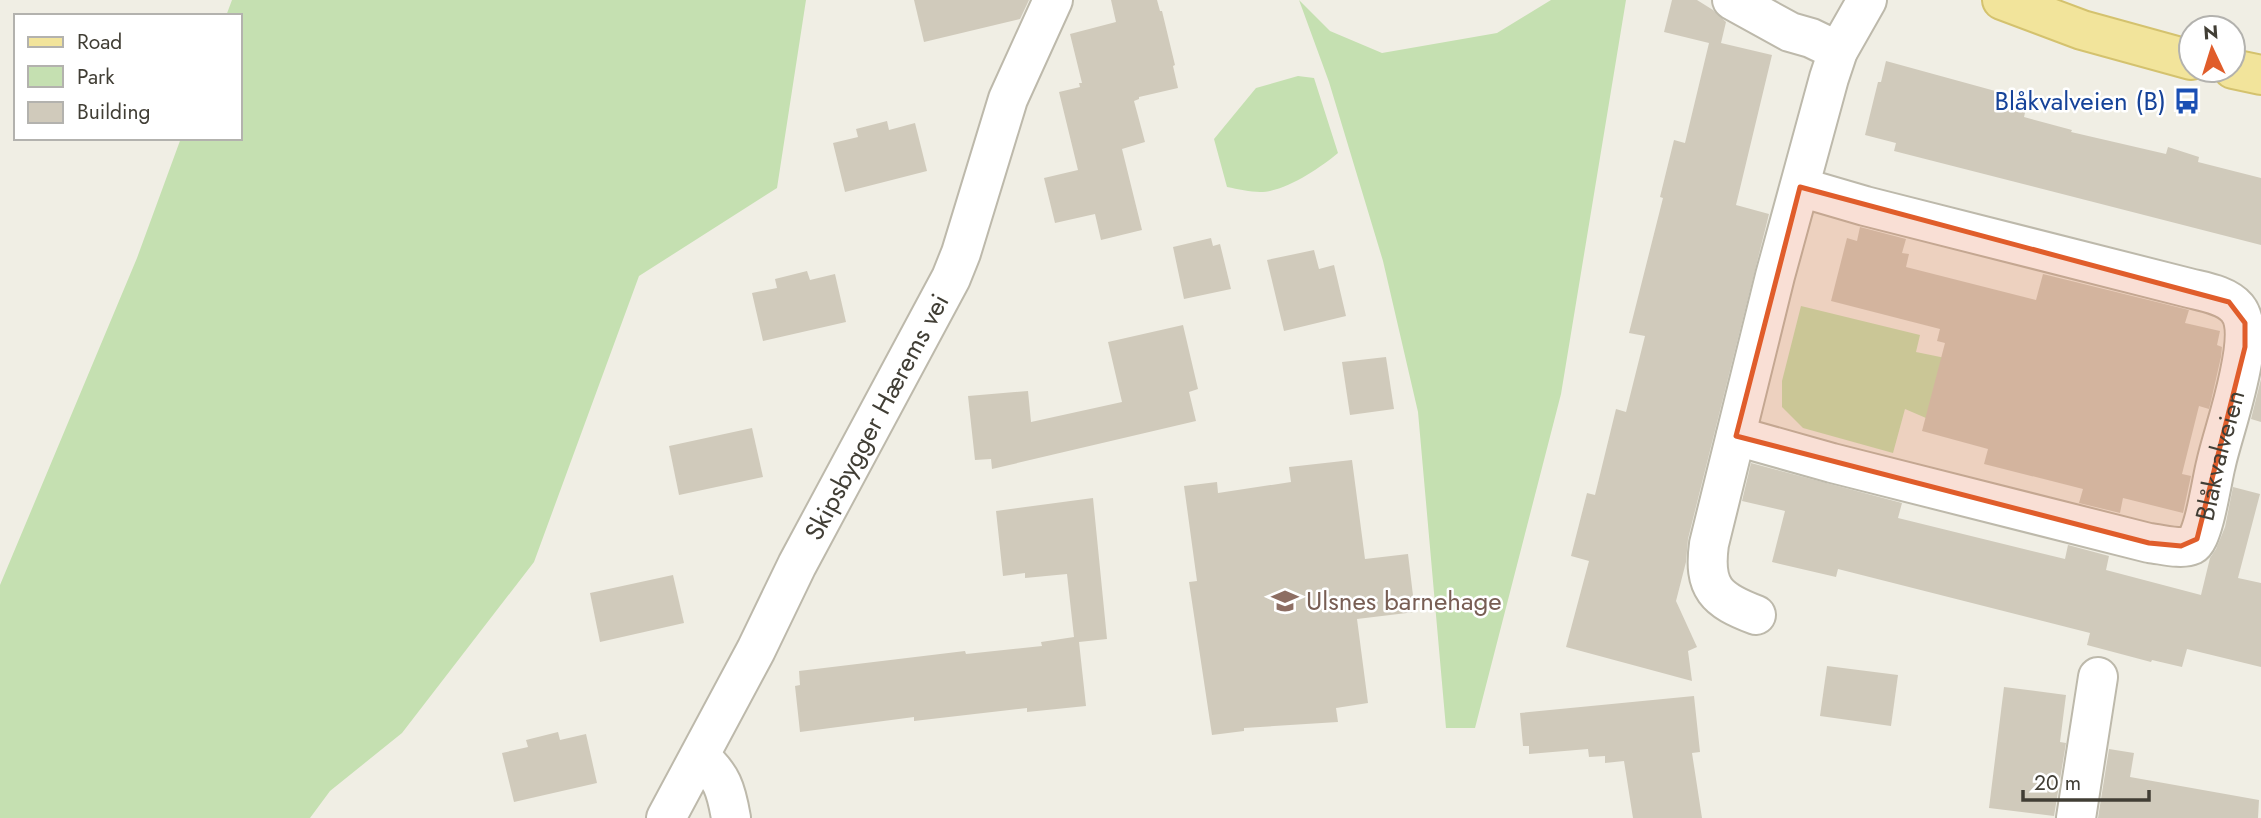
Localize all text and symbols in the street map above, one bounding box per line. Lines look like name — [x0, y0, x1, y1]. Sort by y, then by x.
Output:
legend — [14, 14, 242, 140]
north arrow — [2177, 14, 2247, 84]
text: N — [2202, 19, 2219, 47]
text: Road — [77, 27, 122, 57]
text: Park — [77, 62, 115, 92]
place label: Blåkvalveien (B) — [1994, 82, 2166, 120]
bus stop icon: Blåkvalveien (B) — [2172, 86, 2202, 116]
text: Building — [77, 97, 150, 127]
street label: Skipsbygger Hærems vei — [795, 287, 958, 547]
street label: Blåkvalveien — [2186, 386, 2254, 525]
place label: Ulsnes barnehage — [1306, 582, 1502, 620]
school or university icon: Ulsnes barnehage — [1270, 586, 1300, 616]
scale bar — [2023, 758, 2149, 802]
text: 20 m — [2034, 768, 2081, 798]

